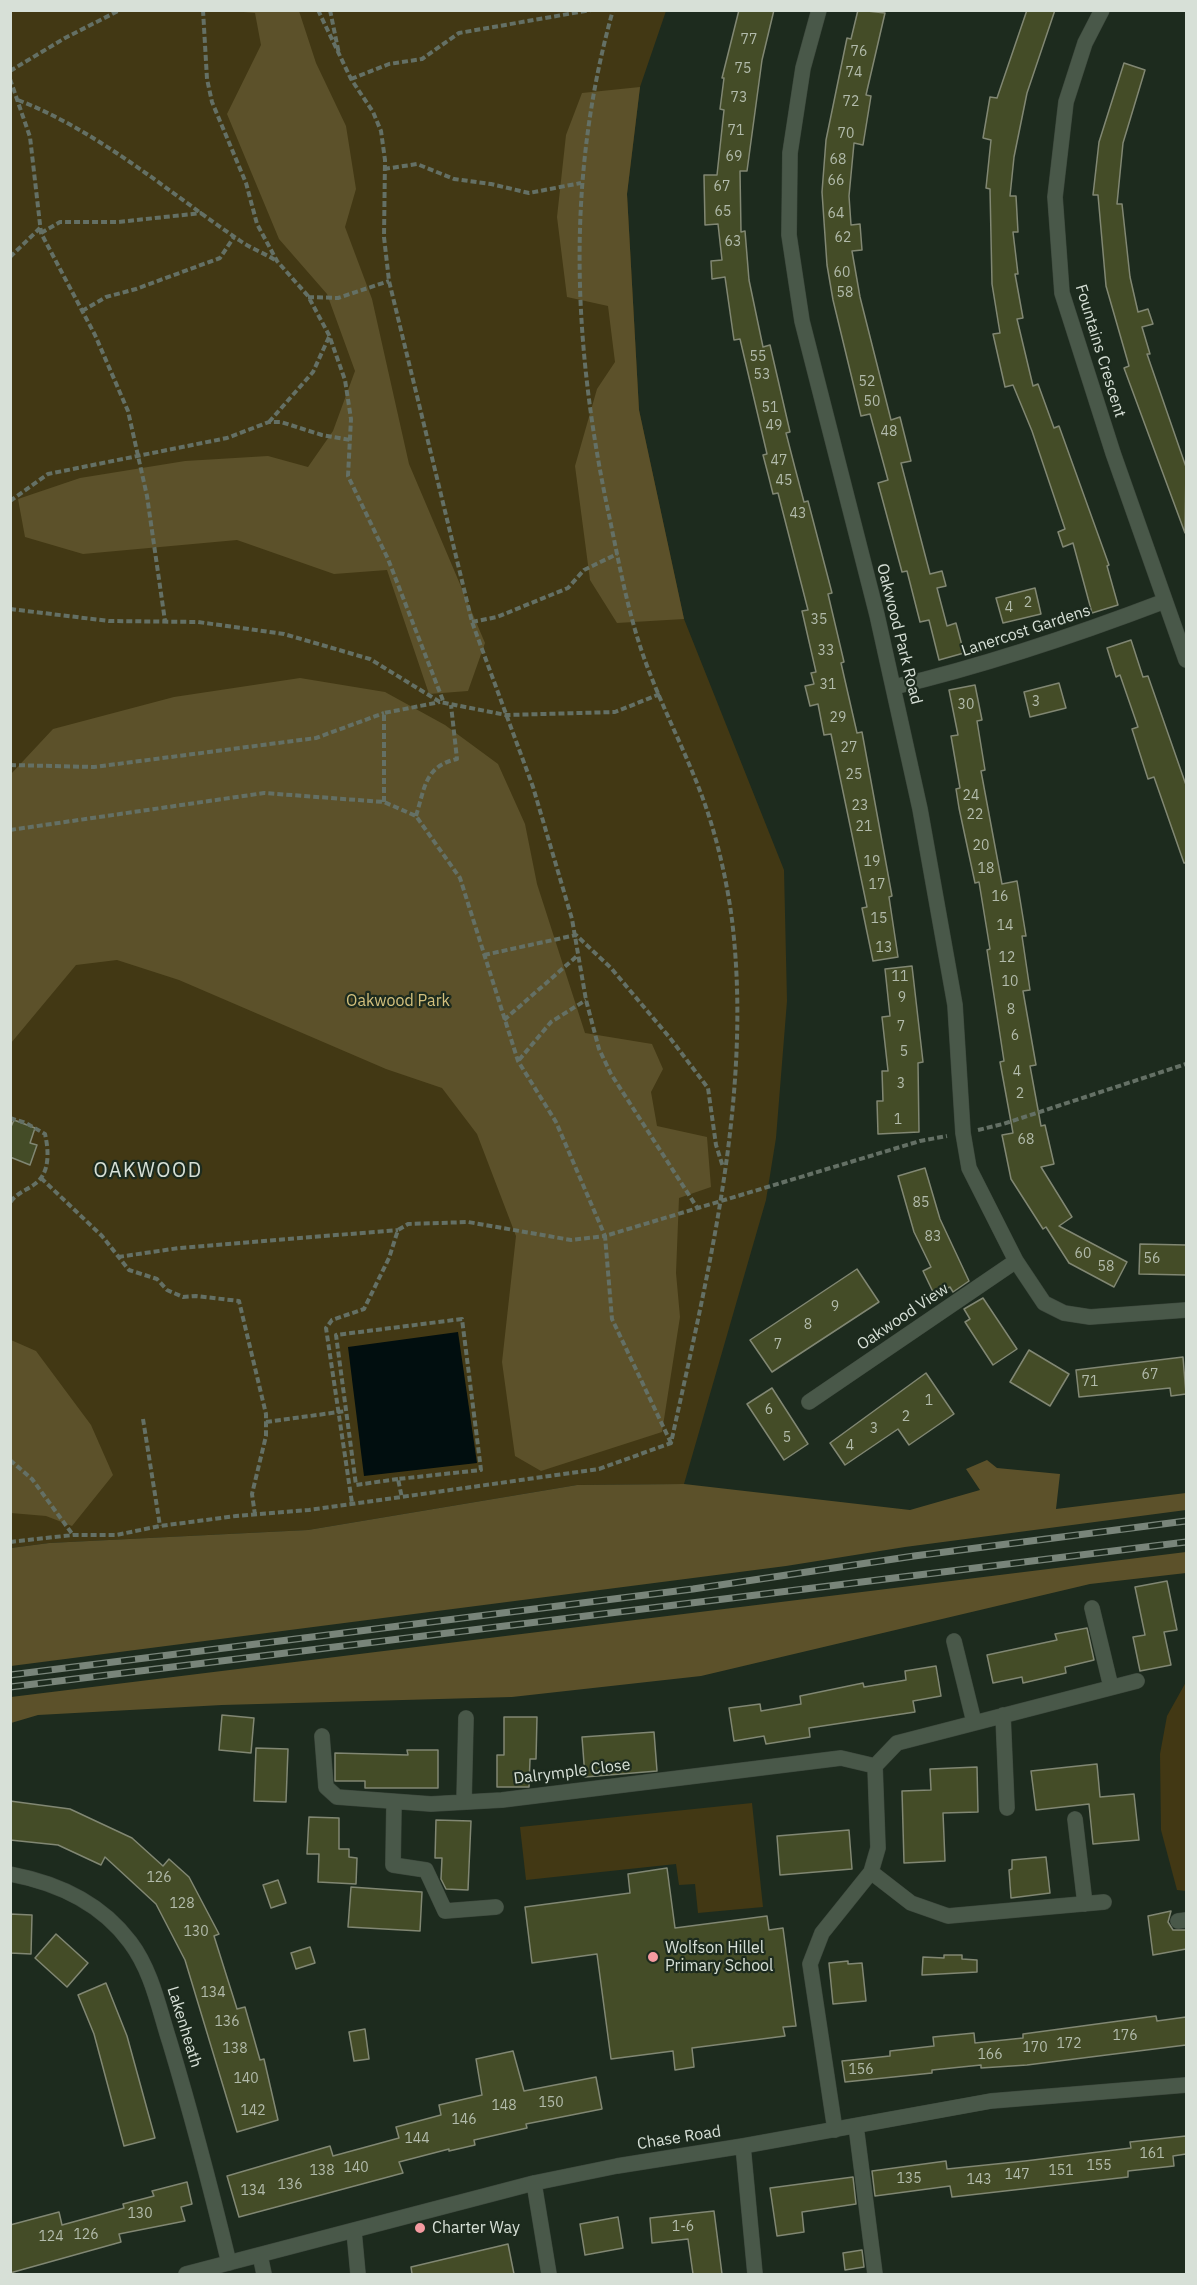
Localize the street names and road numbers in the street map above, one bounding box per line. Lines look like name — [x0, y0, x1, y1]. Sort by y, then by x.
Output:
street label: Fountains Crescent — [1071, 282, 1129, 420]
street label: Oakwood Park Road — [872, 562, 926, 706]
street label: Lanercost Gardens — [959, 601, 1093, 661]
street label: Oakwood View — [854, 1279, 952, 1355]
street label: Dalrymple Close — [512, 1755, 632, 1789]
street label: Lakenheath — [163, 1984, 205, 2070]
street label: Chase Road — [636, 2122, 722, 2154]

